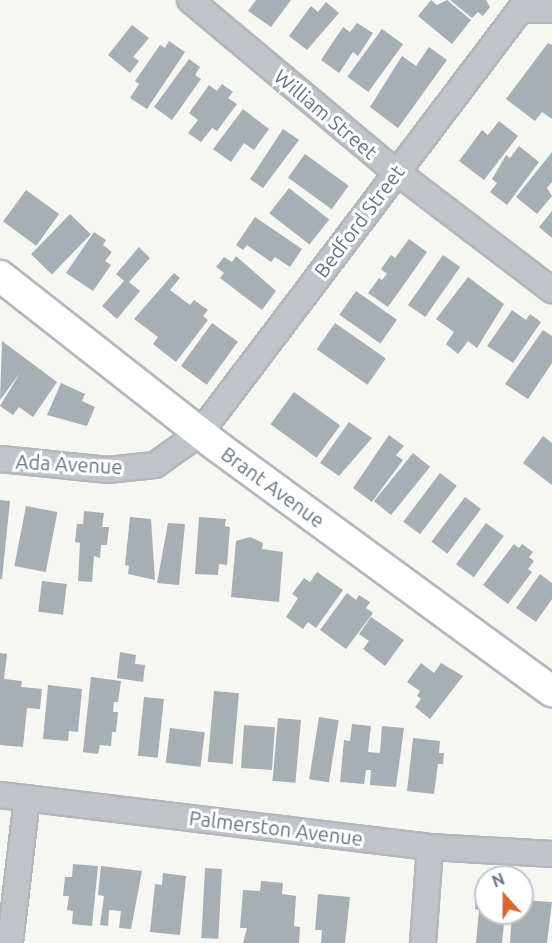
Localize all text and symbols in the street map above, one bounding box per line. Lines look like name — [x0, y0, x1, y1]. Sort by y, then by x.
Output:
street label: William Street — [270, 64, 382, 164]
street label: Bedford Street — [309, 160, 409, 282]
street label: Brant Avenue — [217, 442, 329, 532]
street label: Ada Avenue — [15, 449, 123, 479]
street label: Palmerston Avenue — [188, 805, 364, 851]
north arrow — [474, 865, 534, 925]
text: N — [489, 870, 507, 891]

